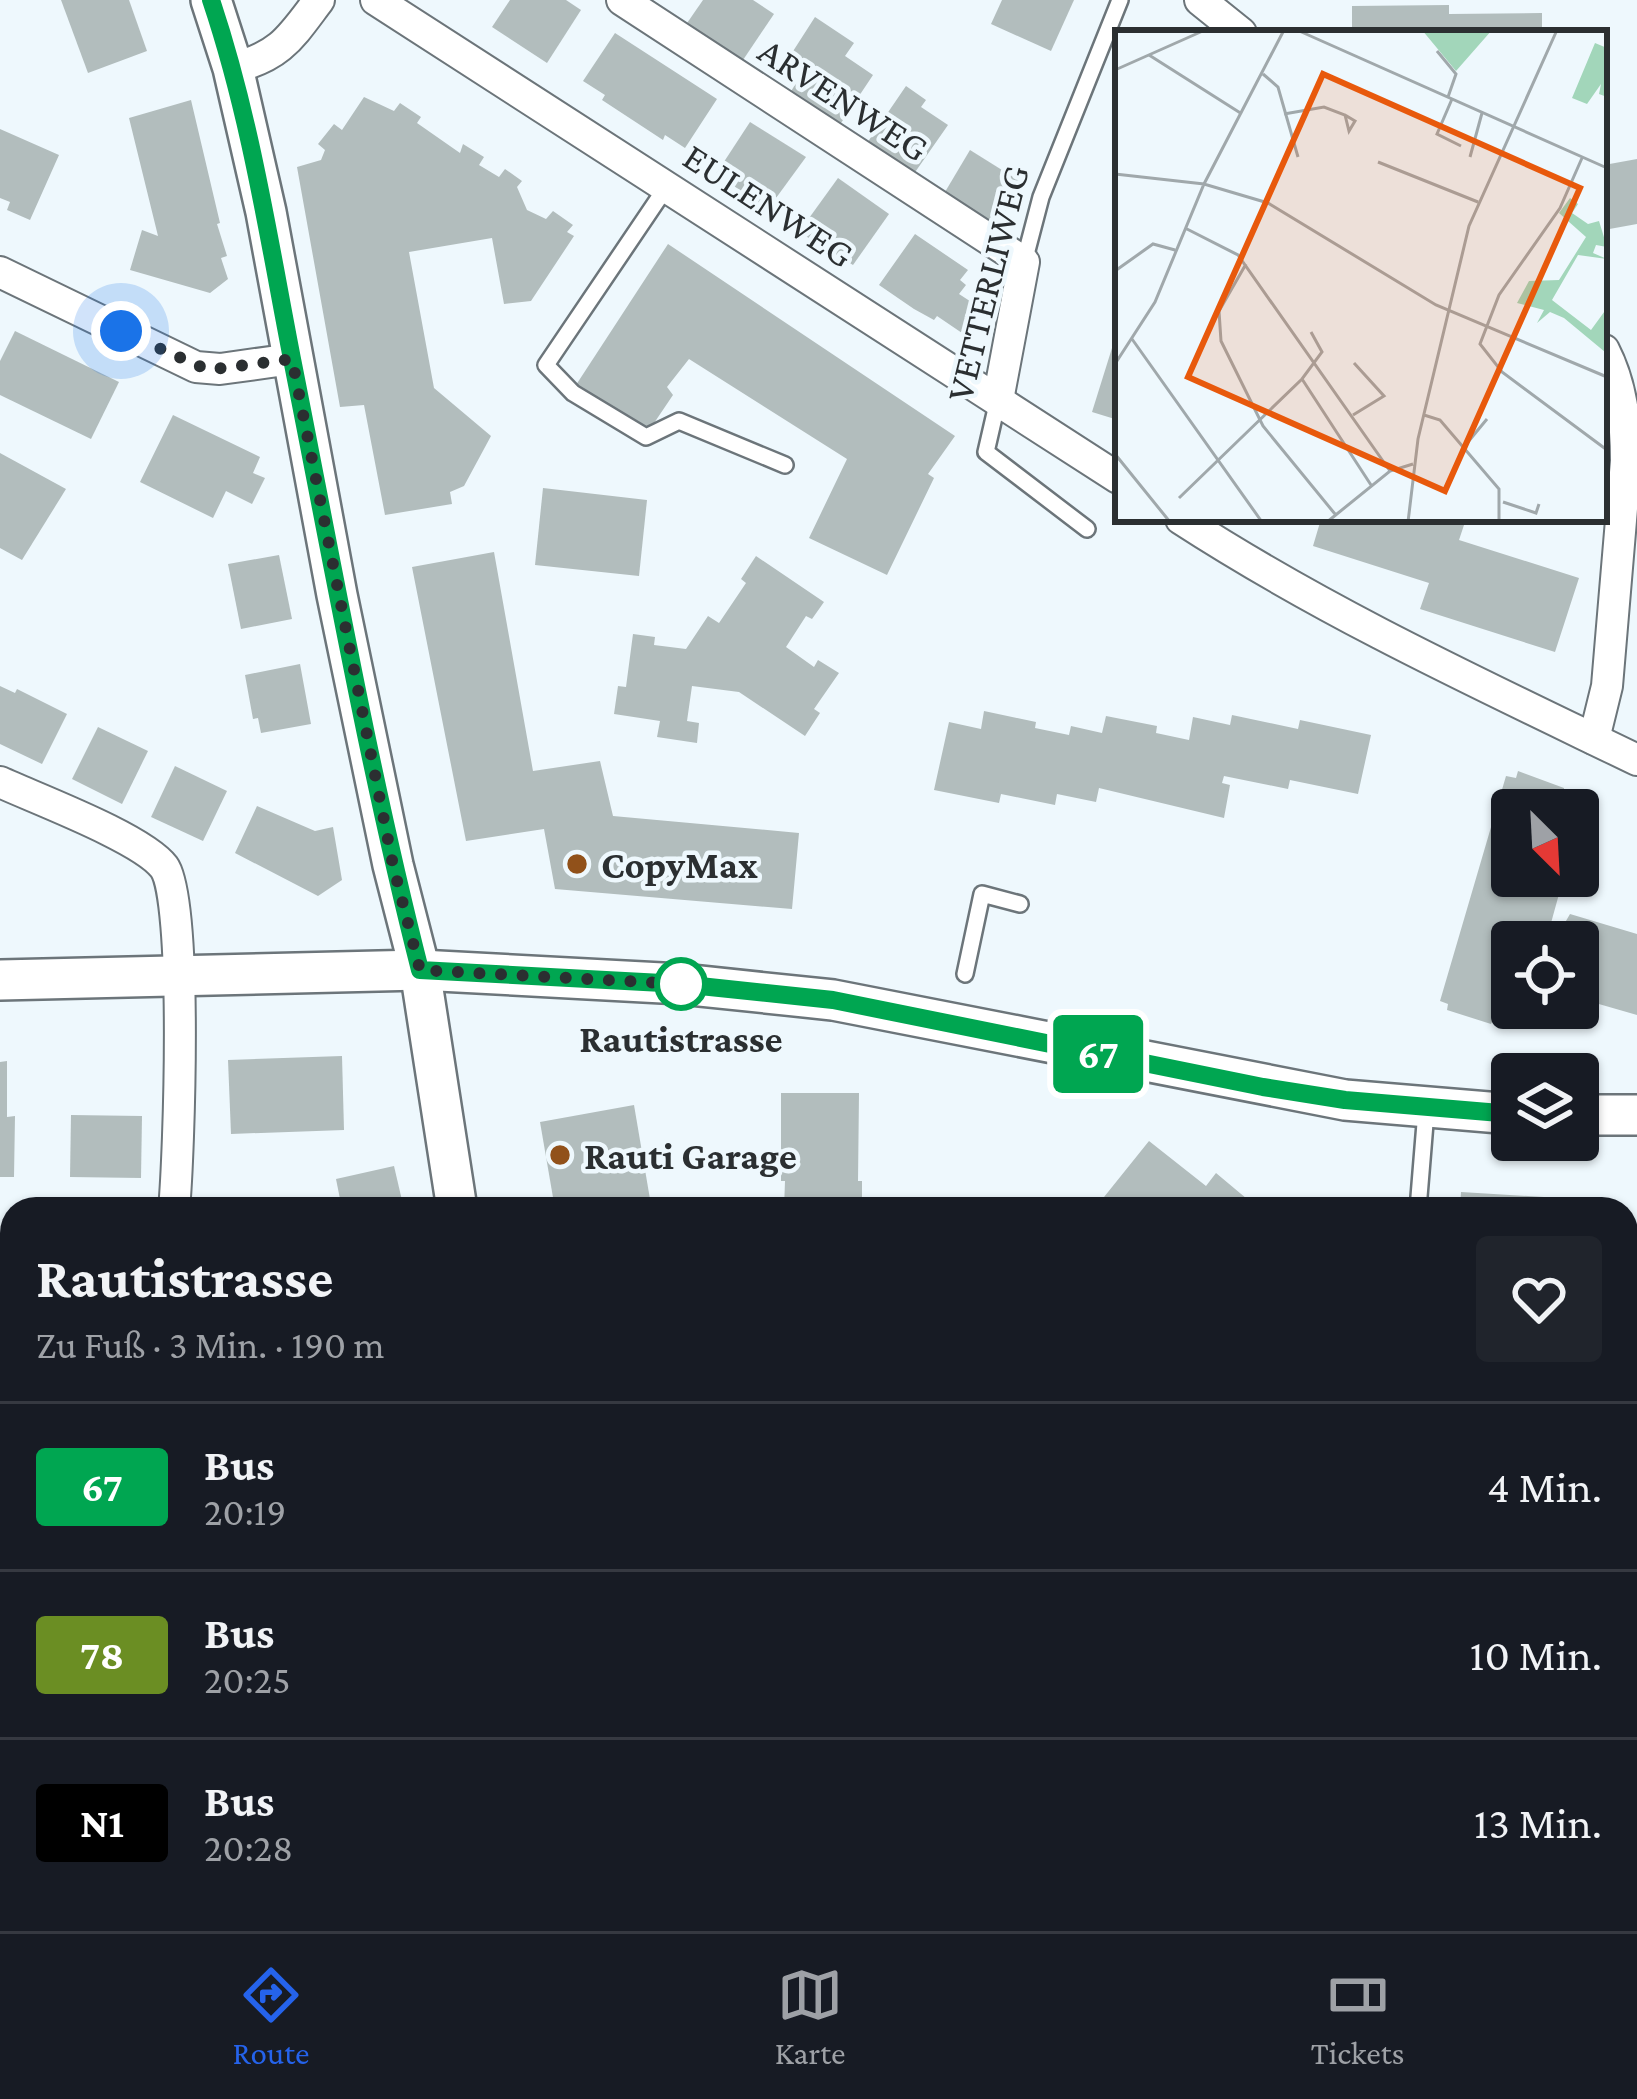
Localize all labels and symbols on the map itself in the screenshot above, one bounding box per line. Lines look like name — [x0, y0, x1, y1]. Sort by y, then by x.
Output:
street label: ARVENWEG — [751, 28, 937, 170]
inset map — [1115, 30, 1607, 522]
street label: EULENWEG — [676, 134, 862, 276]
street label: VETTERLIWEG — [937, 161, 1037, 405]
your location — [91, 301, 151, 361]
north arrow — [1491, 789, 1599, 897]
place label: CopyMax — [601, 843, 758, 886]
marker: CopyMax — [564, 851, 590, 877]
marker: Rautistrasse — [656, 959, 706, 1009]
line badge: 67 — [1044, 1015, 1152, 1093]
place label: Rautistrasse — [579, 1017, 783, 1060]
place label: Rauti Garage — [584, 1134, 797, 1177]
marker: Rauti Garage — [547, 1142, 573, 1168]

